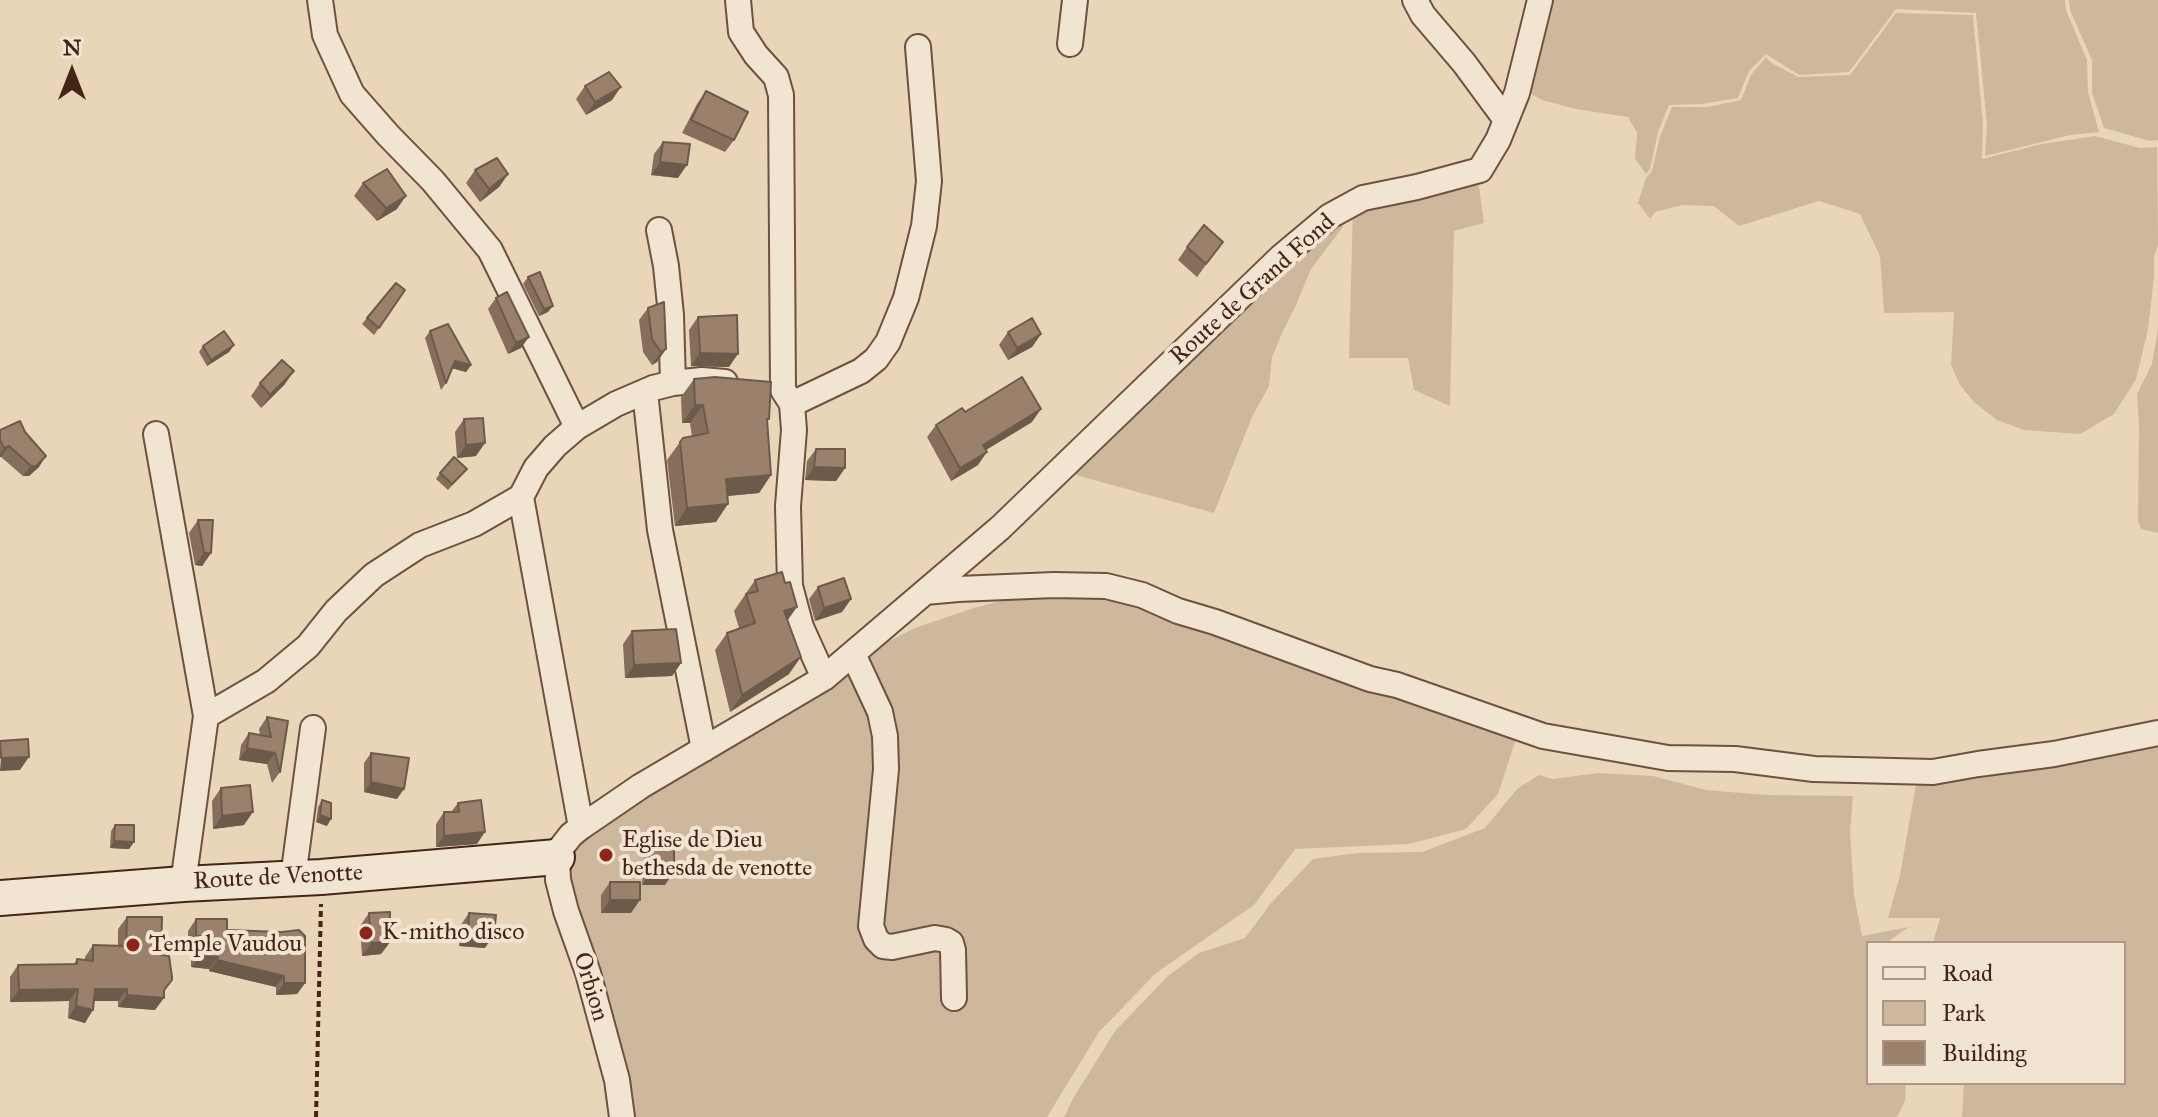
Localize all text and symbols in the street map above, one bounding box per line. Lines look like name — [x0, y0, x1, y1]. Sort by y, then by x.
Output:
north arrow — [32, 32, 112, 112]
text: N — [63, 34, 81, 61]
street label: Route de Grand Fond — [1165, 208, 1341, 372]
place label: Eglise de Dieu bethesda de venotte — [622, 827, 812, 883]
marker: Eglise de Dieu bethesda de venotte — [597, 846, 615, 864]
street label: Route de Venotte — [192, 859, 364, 897]
place label: K-mitho disco — [382, 919, 525, 947]
marker: K-mitho disco — [357, 924, 375, 942]
place label: Temple Vaudou — [149, 931, 302, 959]
marker: Temple Vaudou — [124, 936, 142, 954]
legend — [1866, 941, 2126, 1085]
street label: Orbion — [566, 949, 614, 1025]
text: Road — [1942, 958, 1993, 988]
text: Park — [1942, 998, 1985, 1028]
text: Building — [1942, 1038, 2027, 1068]

